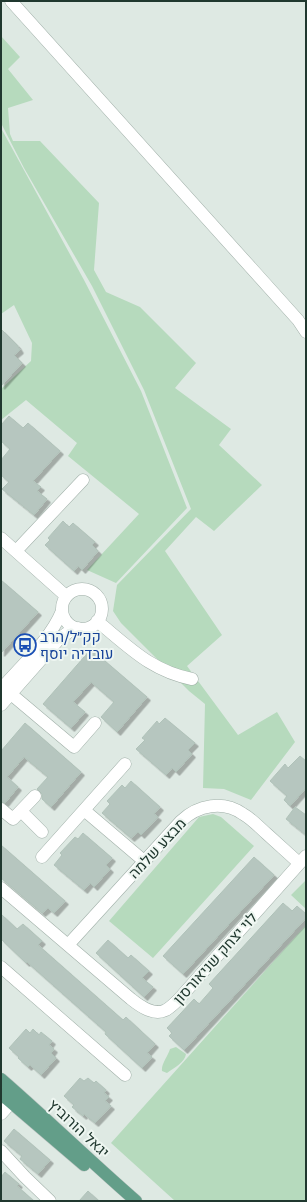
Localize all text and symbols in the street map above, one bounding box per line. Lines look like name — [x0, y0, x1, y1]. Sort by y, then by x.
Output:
place label: קק״ל/הרב עובדיה יוסף — [40, 627, 113, 663]
bus stop icon: קק״ל/הרב עובדיה יוסף — [12, 632, 38, 658]
street label: מבצע שלמה — [124, 814, 190, 882]
street label: לוי יצחק שניאורסון — [169, 908, 261, 1008]
street label: יגאל הורוביץ — [44, 1095, 114, 1161]

